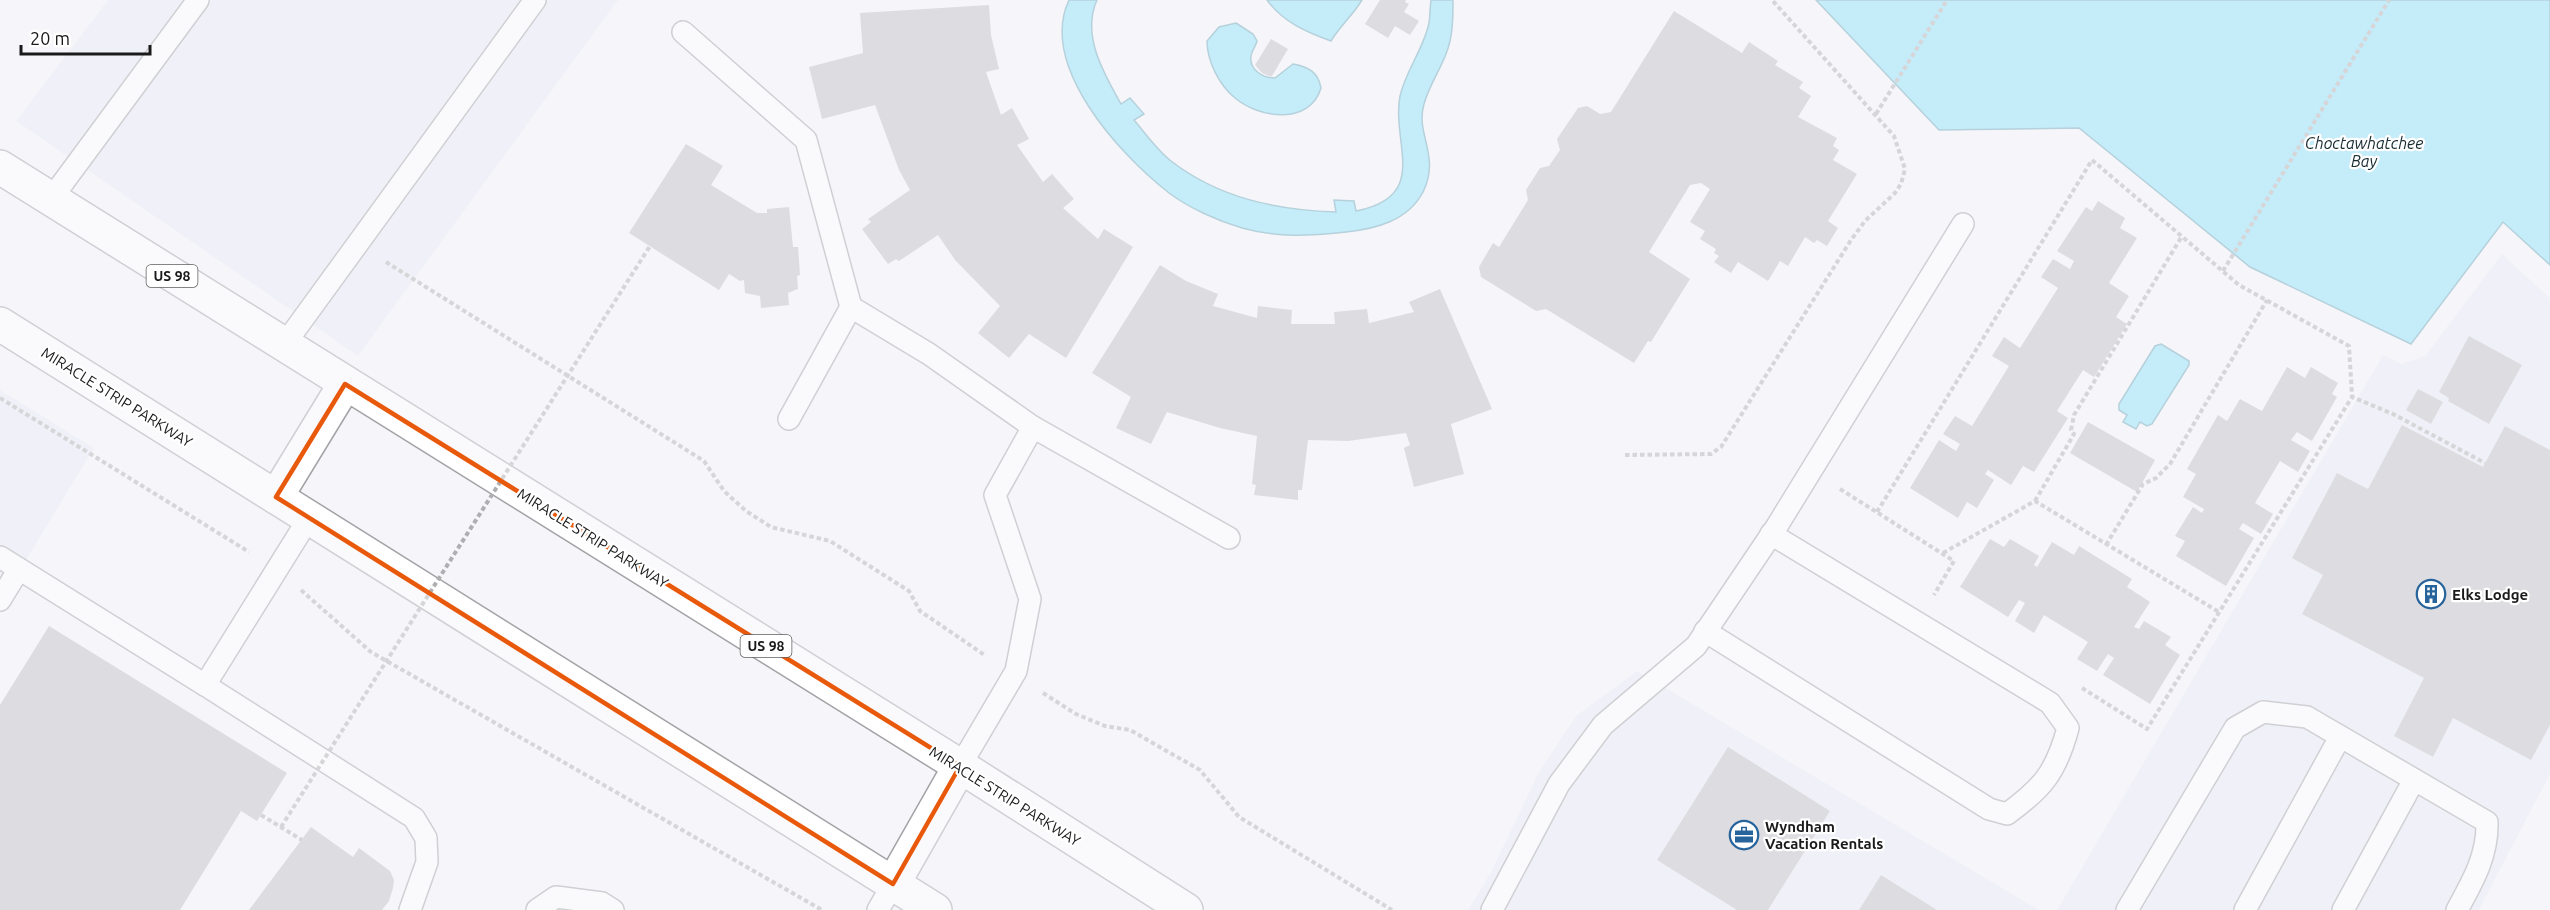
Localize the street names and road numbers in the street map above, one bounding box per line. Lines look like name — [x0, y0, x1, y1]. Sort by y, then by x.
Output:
road number: US 98 — [146, 265, 198, 287]
street label: MIRACLE STRIP PARKWAY — [38, 344, 196, 451]
street label: MIRACLE STRIP PARKWAY — [514, 485, 672, 592]
road number: US 98 — [740, 635, 792, 657]
street label: MIRACLE STRIP PARKWAY — [926, 743, 1084, 850]

